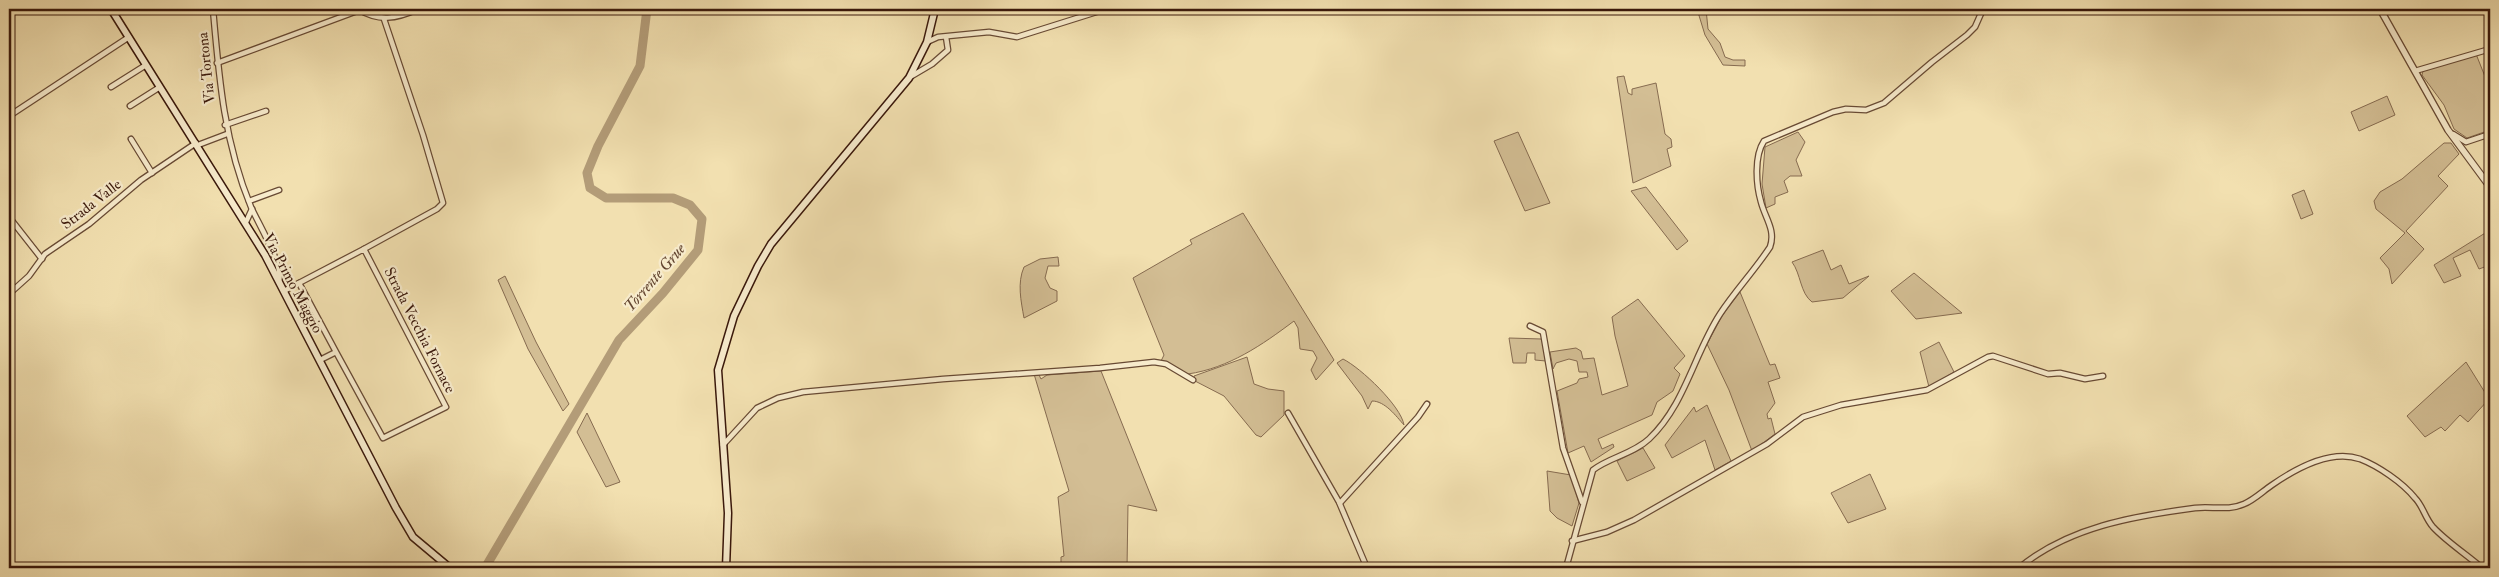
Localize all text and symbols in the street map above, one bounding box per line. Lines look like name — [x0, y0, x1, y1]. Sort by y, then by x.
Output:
street label: Via Tortona — [193, 30, 220, 105]
street label: Strada Valle — [57, 175, 125, 234]
street label: Via Primo Maggio — [258, 230, 327, 336]
water label: Torrente Grue — [620, 239, 690, 316]
street label: Strada Vecchia Fornace — [380, 264, 459, 396]

